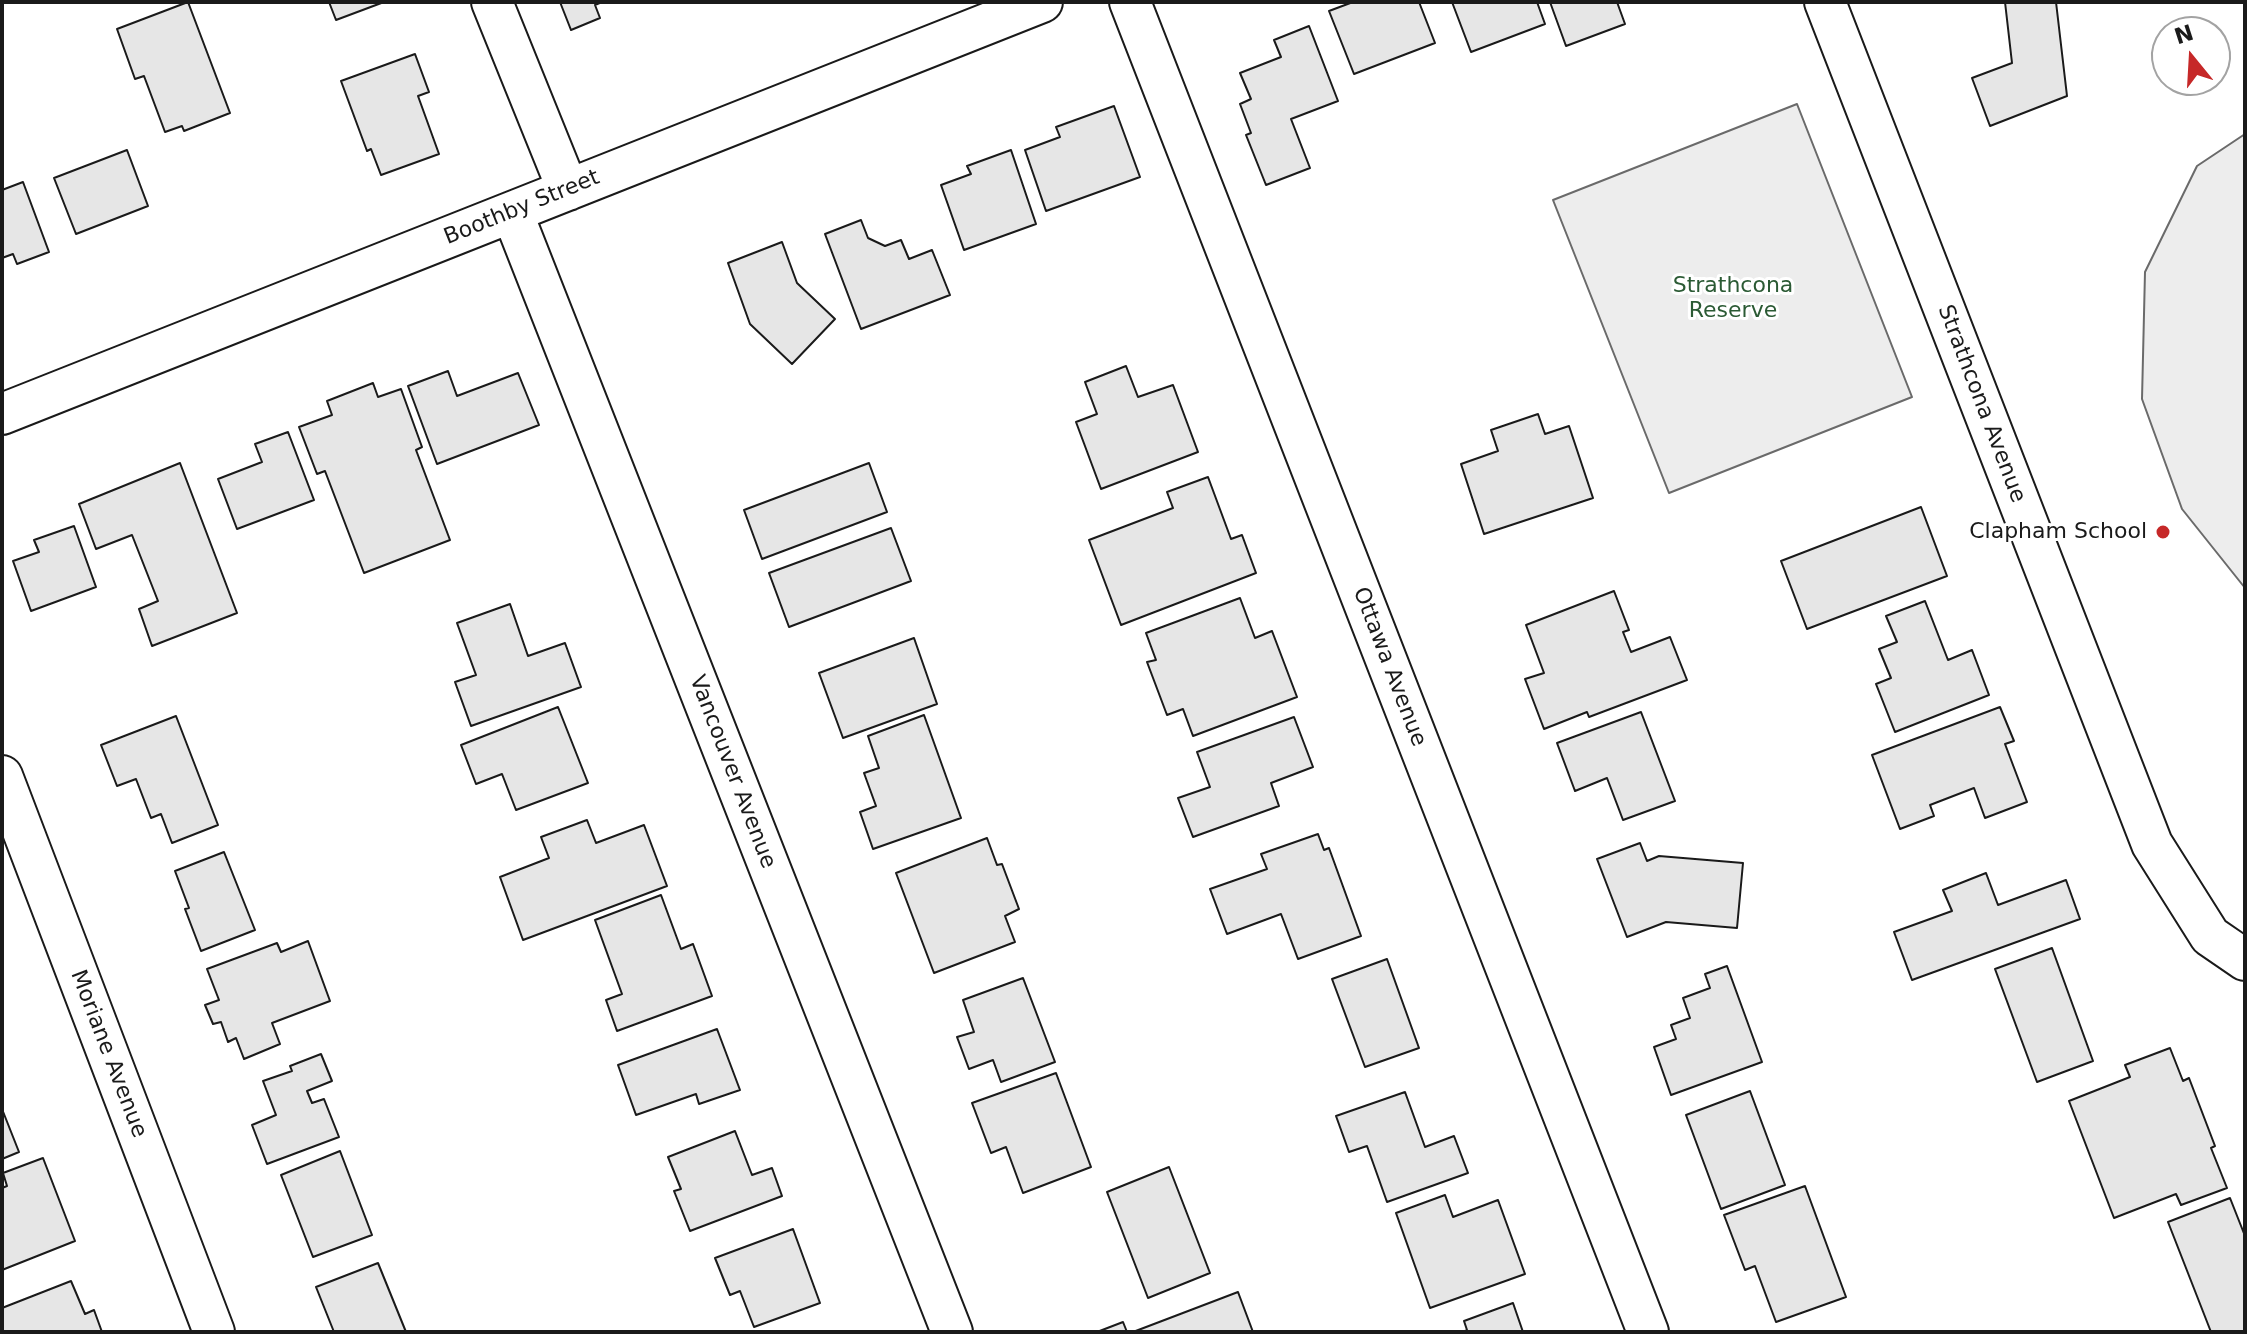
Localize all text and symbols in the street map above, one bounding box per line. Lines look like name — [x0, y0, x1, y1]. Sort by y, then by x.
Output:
north arrow — [2151, 16, 2231, 96]
text: N — [2171, 20, 2197, 49]
street label: Boothby Street — [440, 165, 604, 251]
park label: Strathcona Reserve — [1673, 273, 1793, 324]
street label: Strathcona Avenue — [1931, 302, 2031, 506]
place label: Clapham School — [1969, 519, 2147, 545]
marker: Clapham School — [2154, 523, 2172, 541]
street label: Ottawa Avenue — [1347, 584, 1431, 750]
street label: Vancouver Avenue — [683, 672, 781, 872]
street label: Moriane Avenue — [64, 967, 152, 1141]

